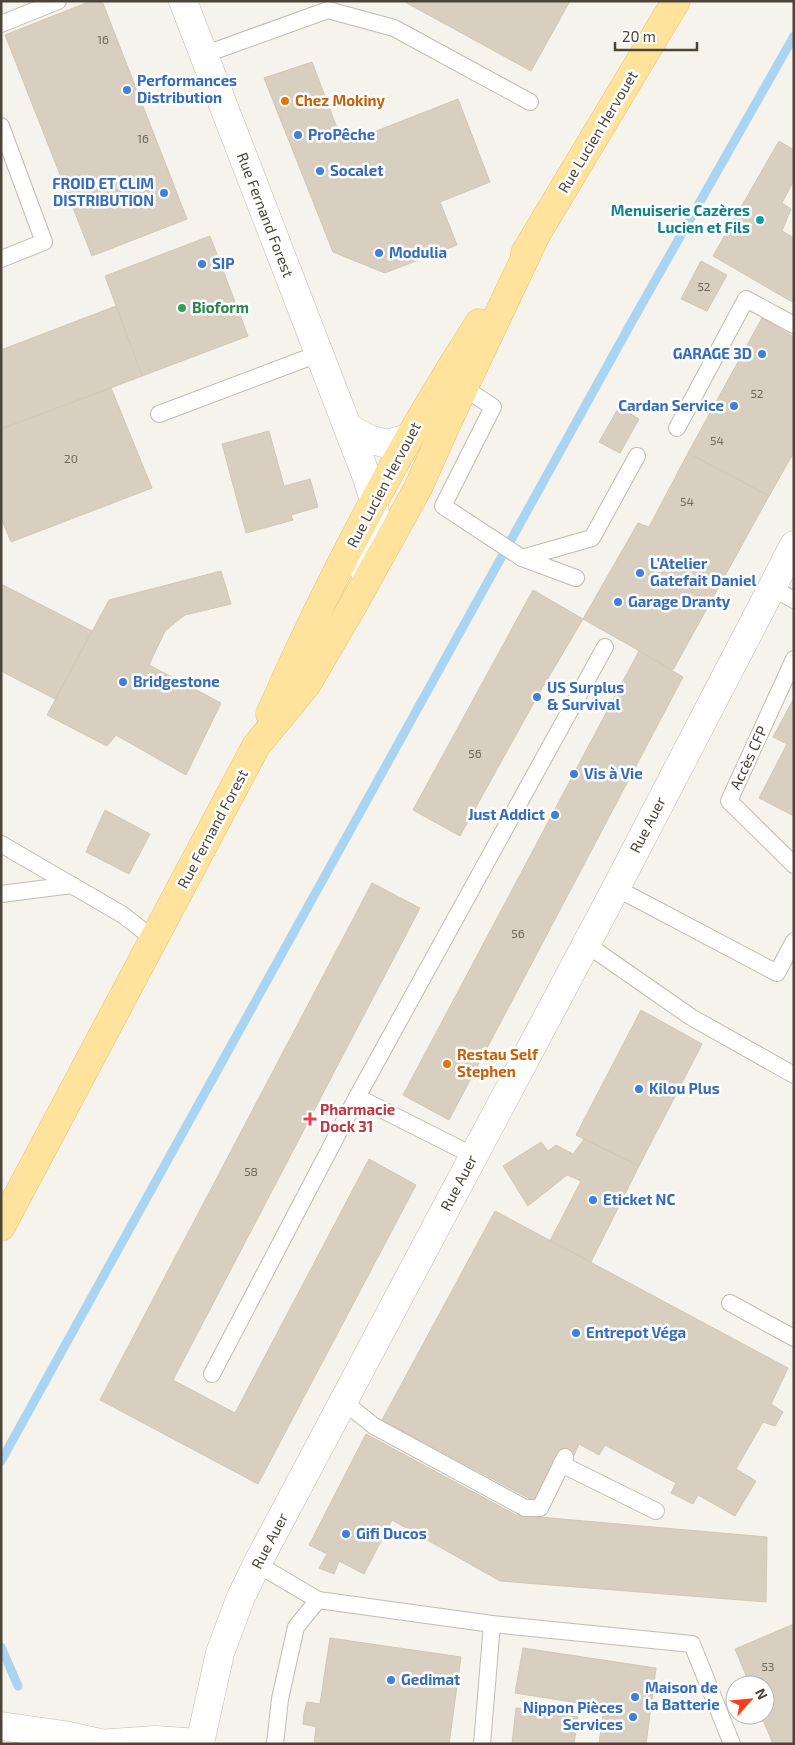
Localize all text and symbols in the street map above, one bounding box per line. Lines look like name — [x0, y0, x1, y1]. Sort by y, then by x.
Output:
scale bar — [615, 20, 698, 52]
text: 20 m — [622, 27, 656, 45]
house number: 16 — [97, 32, 109, 46]
street label: Rue Lucien Hervouet — [554, 67, 641, 196]
place label: Performances Distribution — [137, 71, 237, 106]
marker: Performances Distribution — [121, 84, 133, 96]
place label: Chez Mokiny — [295, 91, 386, 110]
marker: Chez Mokiny — [279, 95, 291, 107]
place label: ProPêche — [308, 125, 375, 143]
marker: ProPêche — [292, 129, 304, 141]
house number: 16 — [137, 131, 149, 145]
street label: Rue Fernand Forest — [234, 150, 298, 280]
place label: Socalet — [330, 161, 383, 179]
marker: Socalet — [314, 165, 326, 177]
place label: FROID ET CLIM DISTRIBUTION — [52, 174, 154, 209]
marker: FROID ET CLIM DISTRIBUTION — [158, 187, 170, 199]
place label: Menuiserie Cazères Lucien et Fils — [611, 201, 750, 236]
marker: Menuiserie Cazères Lucien et Fils — [754, 214, 766, 226]
place label: Modulia — [389, 243, 447, 261]
marker: Modulia — [373, 247, 385, 259]
place label: SIP — [212, 254, 234, 272]
marker: SIP — [196, 258, 208, 270]
house number: 52 — [697, 279, 711, 293]
place label: Bioform — [192, 298, 249, 316]
marker: Bioform — [176, 302, 188, 314]
place label: GARAGE 3D — [673, 344, 752, 362]
marker: GARAGE 3D — [756, 348, 768, 360]
house number: 52 — [750, 386, 764, 400]
place label: Cardan Service — [618, 396, 724, 414]
marker: Cardan Service — [728, 400, 740, 412]
street label: Rue Lucien Hervouet — [342, 418, 424, 550]
house number: 54 — [710, 433, 724, 447]
house number: 20 — [64, 451, 78, 465]
house number: 54 — [680, 494, 694, 508]
place label: L'Atelier Gatefait Daniel — [650, 554, 756, 589]
marker: L'Atelier Gatefait Daniel — [634, 567, 646, 579]
place label: Garage Dranty — [628, 592, 731, 611]
marker: Garage Dranty — [612, 596, 624, 608]
place label: Bridgestone — [133, 672, 220, 690]
marker: Bridgestone — [117, 676, 129, 688]
place label: US Surplus & Survival — [547, 678, 624, 713]
marker: US Surplus & Survival — [531, 691, 543, 703]
street label: Accès CFP — [726, 723, 771, 792]
house number: 56 — [468, 746, 482, 760]
place label: Vis à Vie — [584, 764, 643, 782]
street label: Rue Fernand Forest — [173, 766, 251, 891]
marker: Vis à Vie — [568, 768, 580, 780]
street label: Rue Auer — [625, 793, 669, 856]
place label: Just Addict — [468, 805, 545, 823]
marker: Just Addict — [549, 809, 561, 821]
house number: 56 — [511, 926, 525, 940]
place label: Restau Self Stephen — [457, 1045, 539, 1080]
marker: Restau Self Stephen — [441, 1058, 453, 1070]
place label: Kilou Plus — [649, 1079, 720, 1097]
marker: Kilou Plus — [633, 1083, 645, 1095]
place label: Pharmacie Dock 31 — [320, 1100, 395, 1135]
marker: Pharmacie Dock 31 — [304, 1113, 316, 1125]
street label: Rue Auer — [436, 1151, 480, 1214]
house number: 58 — [244, 1164, 258, 1178]
place label: Eticket NC — [603, 1190, 675, 1208]
marker: Eticket NC — [587, 1194, 599, 1206]
place label: Entrepot Véga — [586, 1323, 686, 1341]
marker: Entrepot Véga — [570, 1327, 582, 1339]
street label: Rue Auer — [247, 1509, 291, 1572]
place label: Gifi Ducos — [356, 1524, 427, 1542]
marker: Gifi Ducos — [340, 1528, 352, 1540]
house number: 53 — [761, 1659, 775, 1673]
place label: Gedimat — [401, 1670, 460, 1688]
marker: Gedimat — [385, 1674, 397, 1686]
north arrow — [725, 1675, 775, 1725]
place label: Maison de la Batterie — [645, 1678, 720, 1713]
text: N — [752, 1686, 772, 1702]
marker: Maison de la Batterie — [629, 1691, 641, 1703]
place label: Nippon Pièces Services — [523, 1698, 623, 1733]
marker: Nippon Pièces Services — [627, 1711, 639, 1723]

